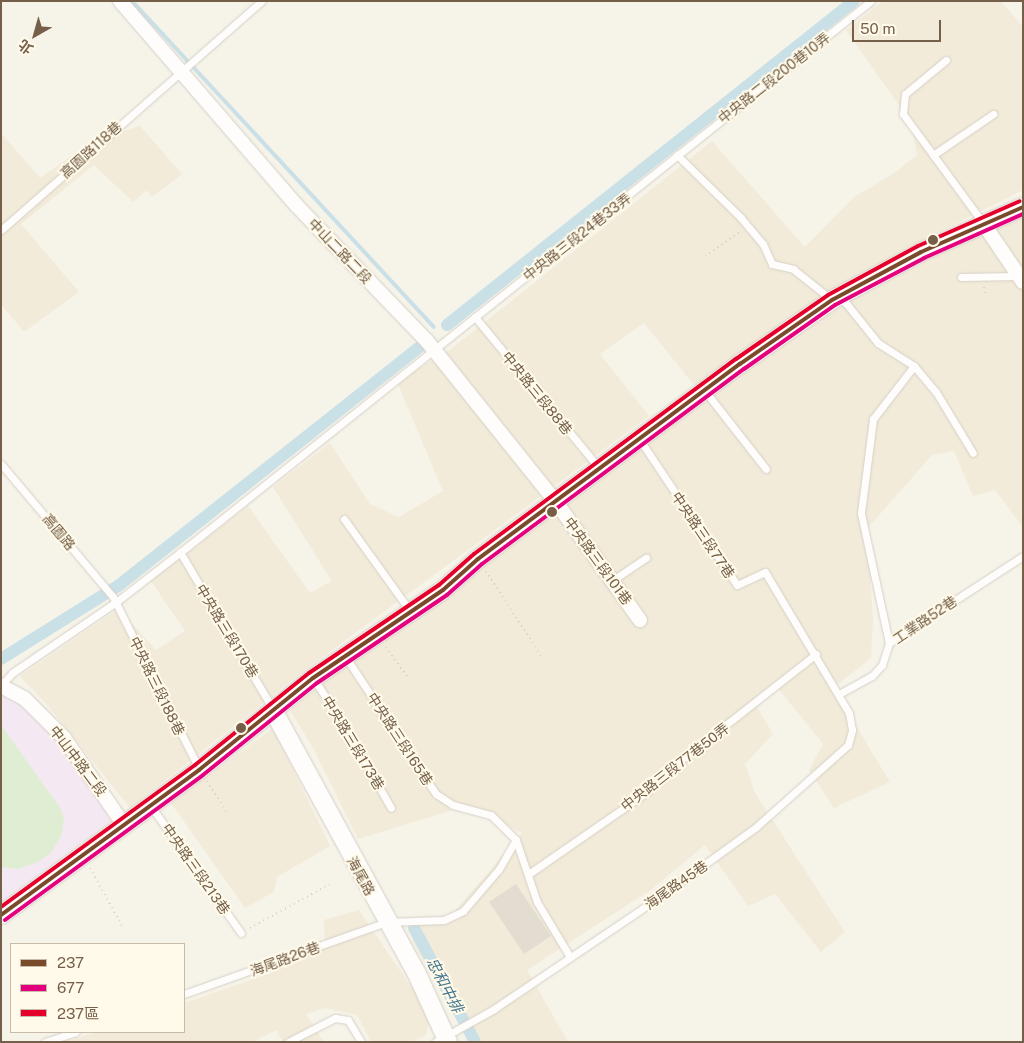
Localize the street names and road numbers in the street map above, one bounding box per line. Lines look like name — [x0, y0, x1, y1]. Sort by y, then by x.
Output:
street label: 中央路二段200巷10弄 — [715, 29, 833, 127]
street label: 高園路118巷 — [57, 118, 125, 182]
street label: 中央路三段24巷33弄 — [520, 190, 634, 284]
street label: 中山二路二段 — [305, 215, 375, 287]
street label: 中央路三段88巷 — [498, 348, 576, 438]
street label: 中央路三段77巷 — [668, 488, 738, 582]
street label: 高園路 — [39, 511, 79, 553]
street label: 中央路三段101巷 — [561, 514, 635, 608]
street label: 中央路三段170巷 — [192, 581, 262, 681]
street label: 工業路52巷 — [890, 593, 960, 647]
street label: 中央路三段188巷 — [126, 634, 188, 738]
street label: 中央路三段165巷 — [364, 689, 436, 789]
street label: 中央路三段173巷 — [318, 693, 388, 793]
street label: 中央路三段77巷50弄 — [618, 720, 732, 814]
street label: 中山中路二段 — [46, 722, 110, 800]
street label: 中央路三段213巷 — [158, 820, 234, 918]
street label: 海尾路 — [343, 854, 379, 898]
street label: 海尾路45巷 — [641, 857, 711, 913]
street label: 海尾路26巷 — [248, 939, 322, 979]

